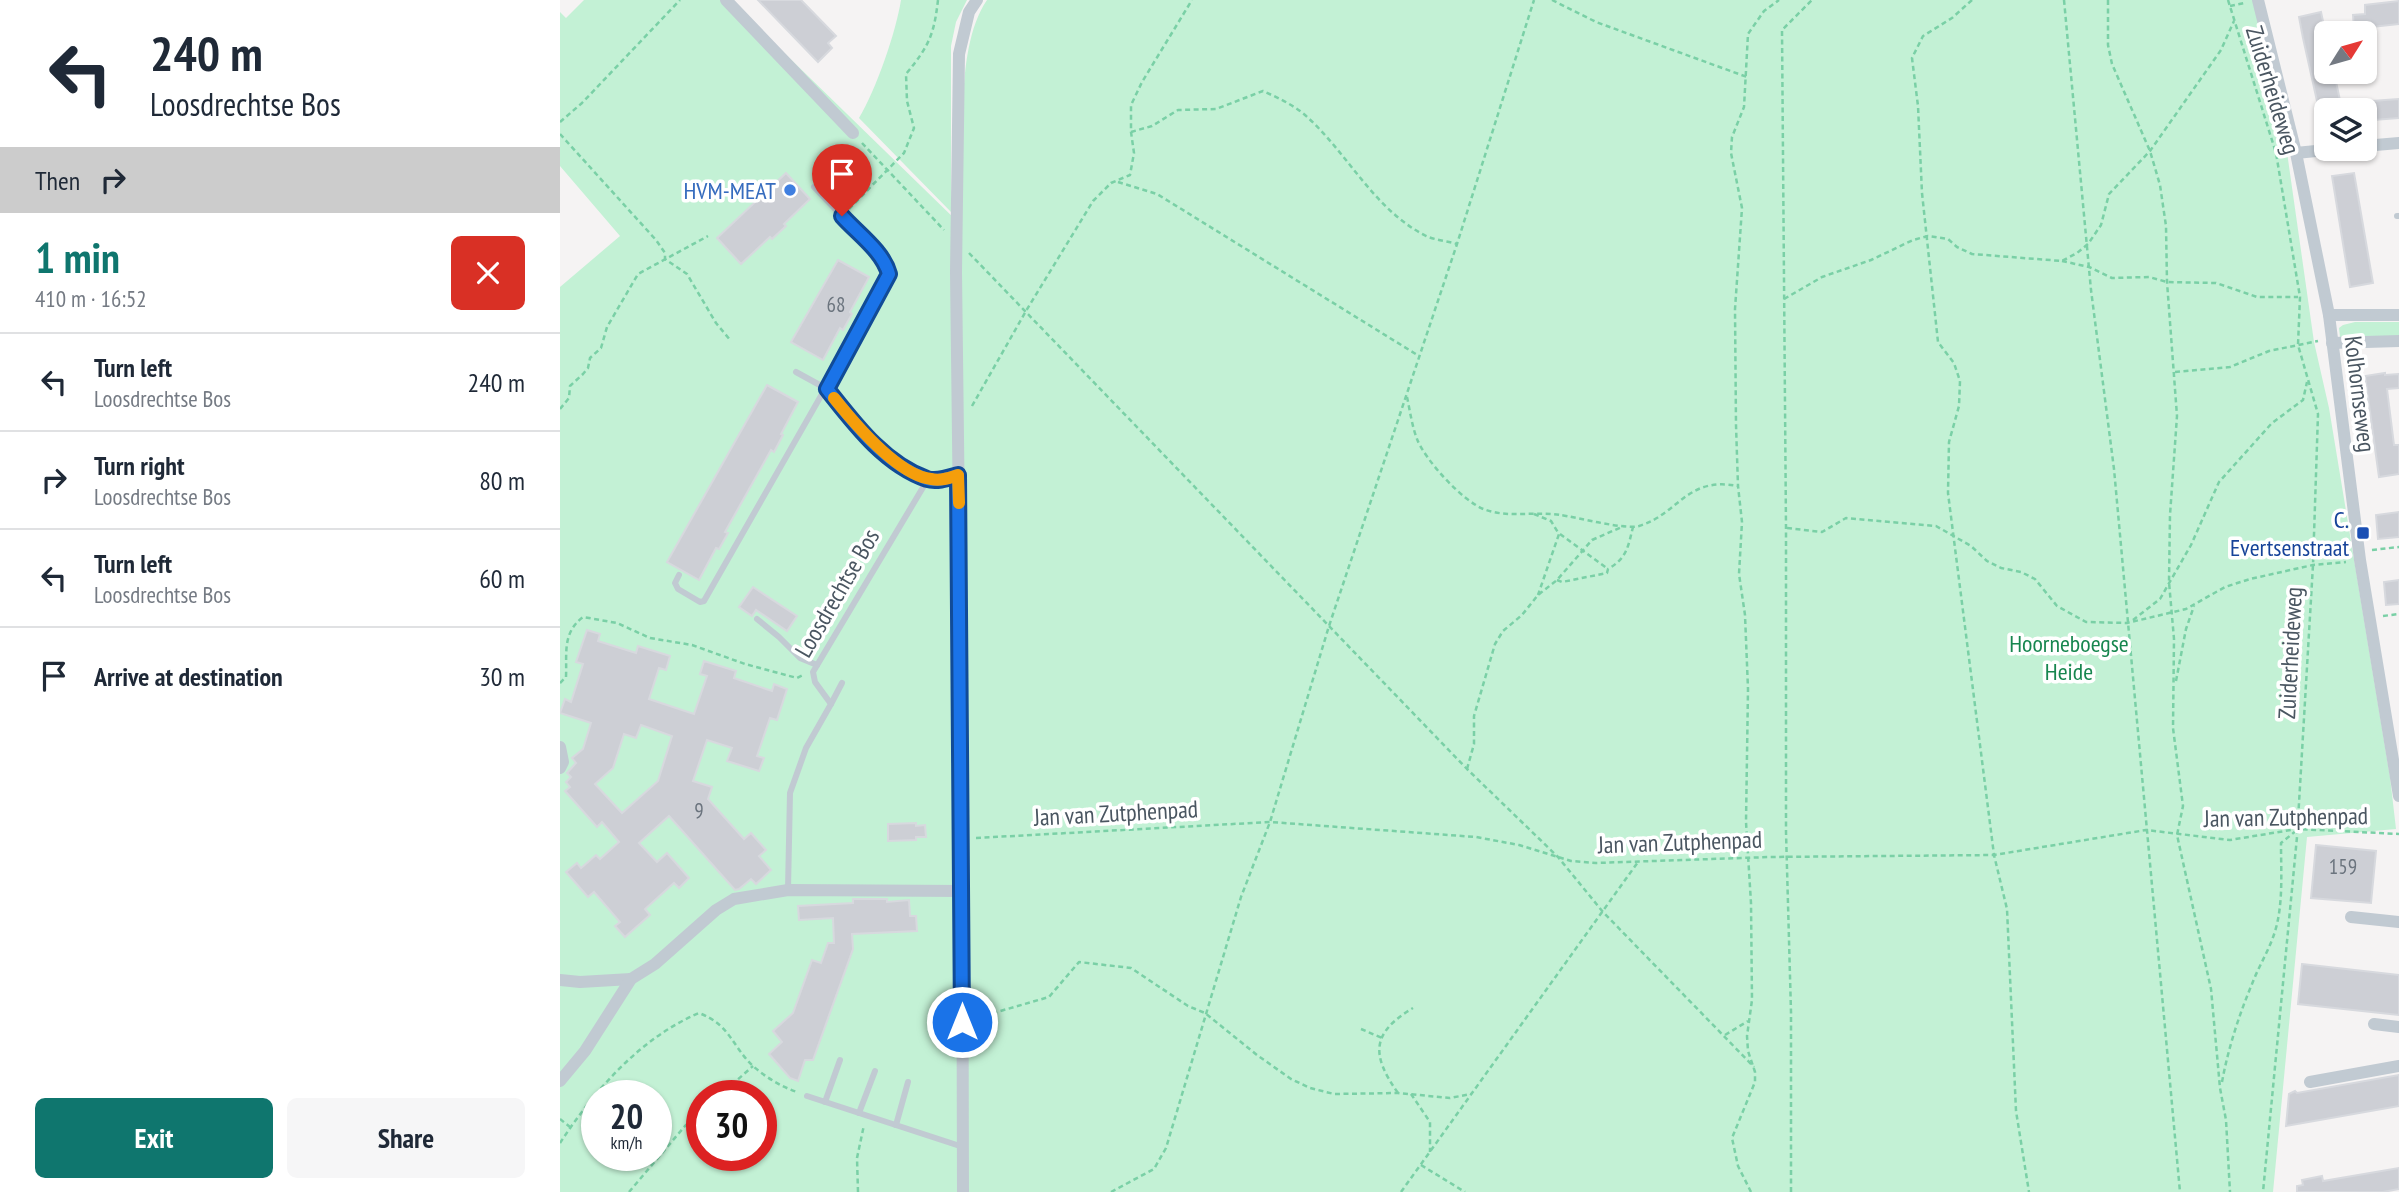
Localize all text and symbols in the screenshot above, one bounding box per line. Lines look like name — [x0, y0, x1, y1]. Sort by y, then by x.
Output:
text: 240 m — [150, 21, 263, 85]
north arrow — [2314, 21, 2376, 84]
map controls — [2314, 21, 2377, 161]
street label: Zuiderheideweg — [2239, 22, 2307, 158]
icon: left — [35, 28, 126, 119]
text: Loosdrechtse Bos — [150, 83, 341, 125]
button: layers — [2314, 98, 2377, 161]
pin — [812, 144, 872, 216]
icon: arrive — [823, 155, 861, 193]
icon: right — [94, 161, 132, 199]
text: Then — [35, 164, 80, 197]
place label: HVM-MEAT — [683, 175, 776, 206]
marker: HVM-MEAT — [782, 182, 798, 198]
text: 1 min — [35, 230, 120, 285]
button: close — [451, 236, 525, 310]
text: 410 m · 16:52 — [35, 284, 147, 313]
house number: 68 — [827, 291, 845, 318]
street label: Kolhornseweg — [2338, 334, 2382, 454]
text: Turn left — [94, 351, 172, 384]
icon: left — [35, 363, 73, 401]
text: 240 m — [467, 366, 525, 399]
text: Loosdrechtse Bos — [94, 384, 231, 413]
text: Turn right — [94, 449, 185, 482]
icon: right — [35, 461, 73, 499]
text: 80 m — [479, 464, 525, 497]
text: Loosdrechtse Bos — [94, 482, 231, 511]
place label: C. Evertsenstraat — [2230, 504, 2349, 563]
street label: Loosdrechtse Bos — [788, 523, 886, 663]
marker: C. Evertsenstraat — [2355, 525, 2371, 541]
text: Turn left — [94, 547, 172, 580]
icon: left — [35, 559, 73, 597]
text: 60 m — [479, 562, 525, 595]
text: Loosdrechtse Bos — [94, 580, 231, 609]
street label: Zuiderheideweg — [2271, 586, 2309, 720]
park label: Hoorneboegse Heide — [2009, 628, 2129, 687]
icon: arrive — [35, 657, 73, 695]
text: Arrive at destination — [94, 660, 283, 693]
text: 30 m — [479, 660, 525, 693]
street label: Jan van Zutphenpad — [1032, 793, 1199, 833]
house number: 9 — [694, 797, 704, 824]
street label: Jan van Zutphenpad — [2203, 800, 2368, 834]
street label: Jan van Zutphenpad — [1596, 824, 1763, 860]
house number: 159 — [2329, 853, 2357, 880]
position arrow — [925, 985, 999, 1059]
speed limit sign: 30 — [686, 1080, 777, 1171]
text: 20 — [610, 1093, 643, 1139]
button: Exit — [35, 1098, 273, 1178]
button: Share — [287, 1098, 525, 1178]
text: km/h — [611, 1131, 642, 1154]

